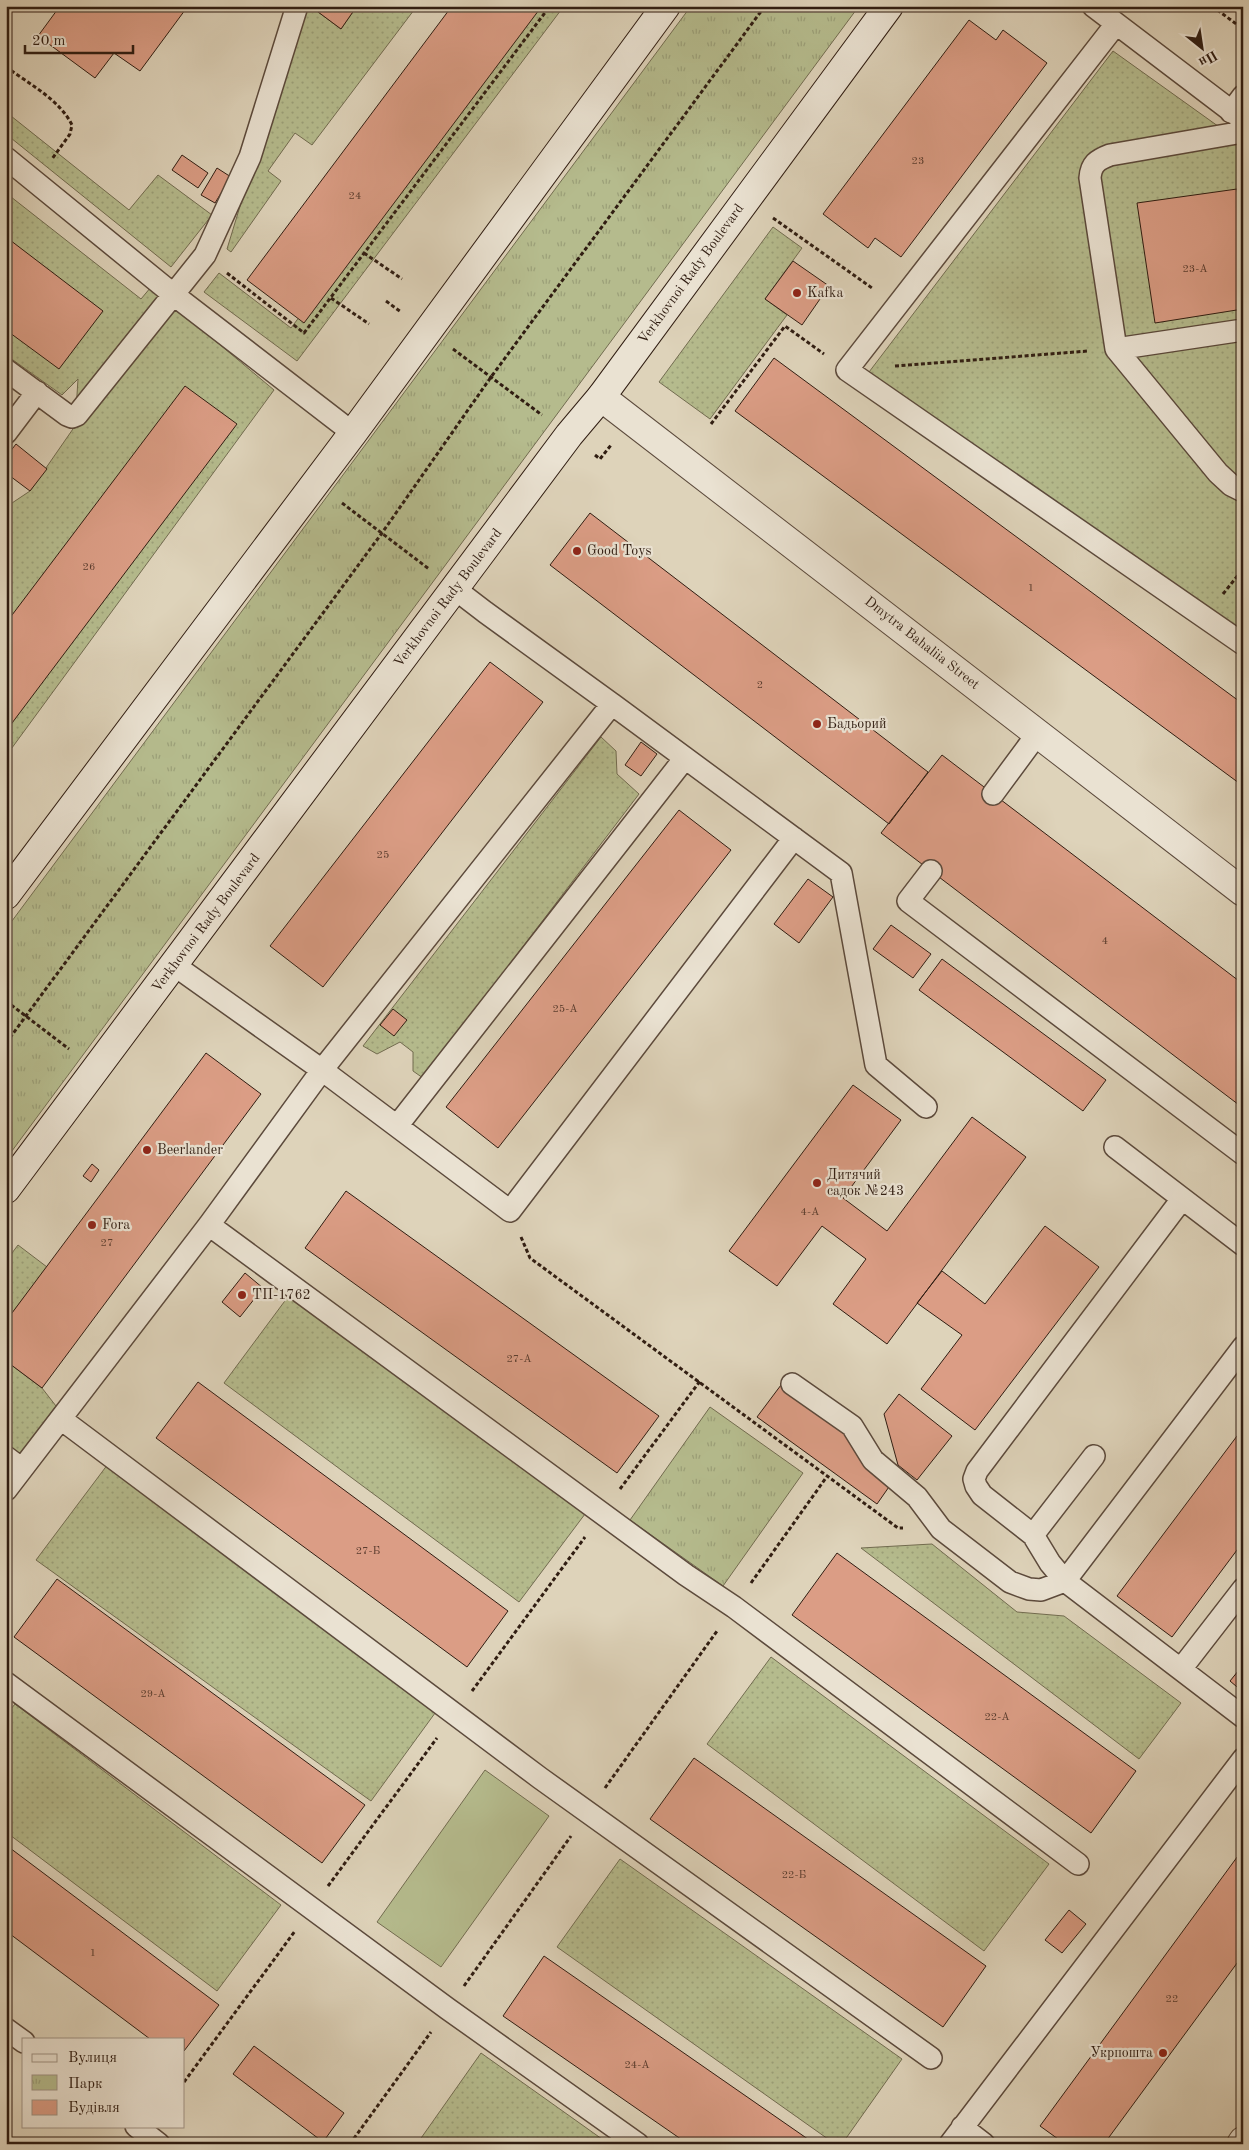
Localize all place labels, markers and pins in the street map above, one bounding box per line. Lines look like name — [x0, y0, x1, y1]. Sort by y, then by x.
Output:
place label: Kafka — [807, 286, 843, 300]
marker: Kafka — [791, 287, 803, 299]
place label: Good Toys — [587, 544, 652, 558]
marker: Good Toys — [571, 545, 583, 557]
place label: Бадьорий — [827, 717, 886, 731]
marker: Бадьорий — [811, 718, 823, 730]
place label: Beerlander — [157, 1143, 223, 1157]
marker: Beerlander — [141, 1144, 153, 1156]
place label: Дитячий садок №243 — [827, 1168, 904, 1198]
marker: Дитячий садок №243 — [811, 1177, 823, 1189]
place label: Fora — [102, 1218, 130, 1232]
marker: Fora — [86, 1219, 98, 1231]
place label: ТП-1762 — [252, 1288, 311, 1302]
marker: ТП-1762 — [236, 1289, 248, 1301]
place label: Укрпошта — [1090, 2046, 1153, 2060]
marker: Укрпошта — [1157, 2047, 1169, 2059]

